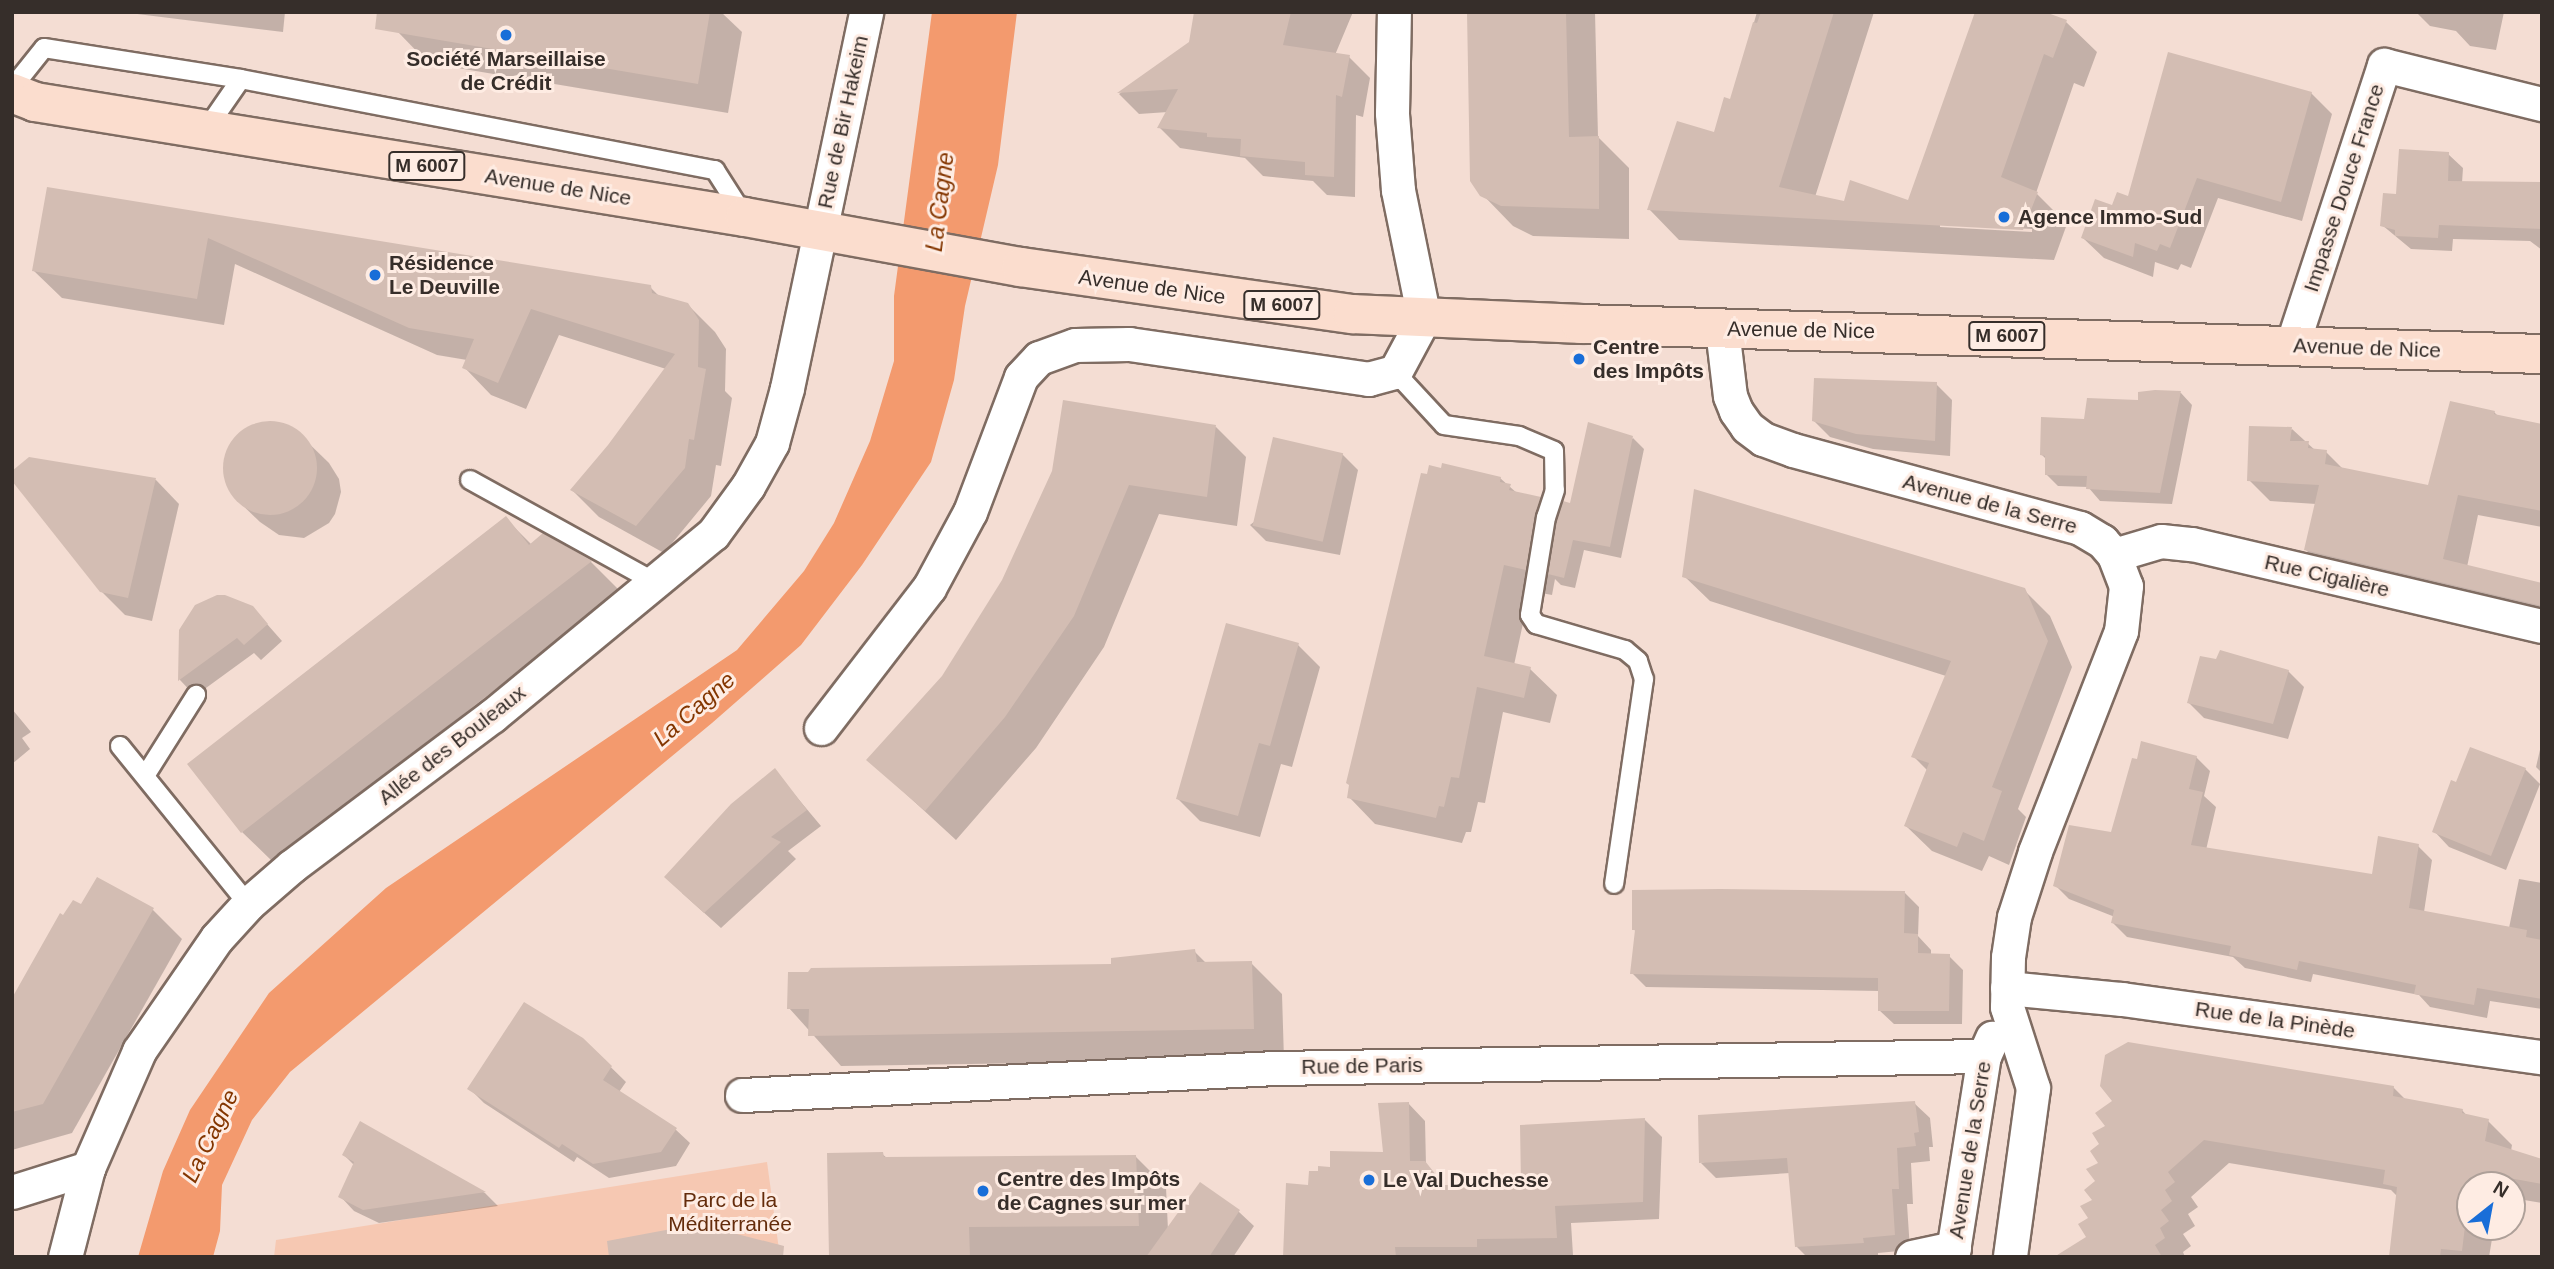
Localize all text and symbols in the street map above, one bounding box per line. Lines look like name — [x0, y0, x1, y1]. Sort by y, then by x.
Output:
marker: Société Marseillaise de Crédit — [498, 27, 514, 43]
street label: Rue de Bir Hakeim — [812, 33, 874, 211]
place label: Société Marseillaise de Crédit — [406, 46, 606, 96]
street label: Impasse Douce France — [2298, 81, 2390, 295]
road number: M 6007 — [387, 150, 467, 182]
water label: La Cagne — [920, 151, 960, 253]
street label: Avenue de Nice — [483, 163, 633, 211]
place label: Agence Immo-Sud — [2018, 204, 2202, 230]
marker: Agence Immo-Sud — [1996, 209, 2012, 225]
place label: Résidence Le Deuville — [389, 250, 500, 300]
street label: Avenue de Nice — [1077, 264, 1227, 310]
marker: Résidence Le Deuville — [367, 267, 383, 283]
road number: M 6007 — [1242, 290, 1322, 320]
street label: Avenue de Nice — [1727, 316, 1875, 344]
road number: M 6007 — [1967, 320, 2047, 352]
street label: Avenue de Nice — [2293, 333, 2441, 363]
place label: Centre des Impôts — [1593, 334, 1704, 384]
marker: Centre des Impôts — [1571, 351, 1587, 367]
street label: Avenue de la Serre — [1900, 469, 2080, 539]
street label: Rue Cigalière — [2262, 549, 2392, 603]
water label: La Cagne — [647, 666, 741, 752]
street label: Allée des Bouleaux — [373, 680, 531, 810]
street label: Rue de la Pinède — [2193, 996, 2357, 1044]
street label: Rue de Paris — [1301, 1052, 1423, 1080]
street label: Avenue de la Serre — [1944, 1059, 1996, 1241]
water label: La Cagne — [176, 1085, 244, 1187]
place label: Centre des Impôts de Cagnes sur mer — [997, 1166, 1186, 1216]
place label: Le Val Duchesse — [1383, 1167, 1549, 1193]
north arrow — [2456, 1171, 2526, 1241]
marker: Le Val Duchesse — [1361, 1172, 1377, 1188]
text: N — [2490, 1177, 2512, 1202]
marker: Centre des Impôts de Cagnes sur mer — [975, 1183, 991, 1199]
park label: Parc de la Méditerranée — [668, 1187, 792, 1237]

